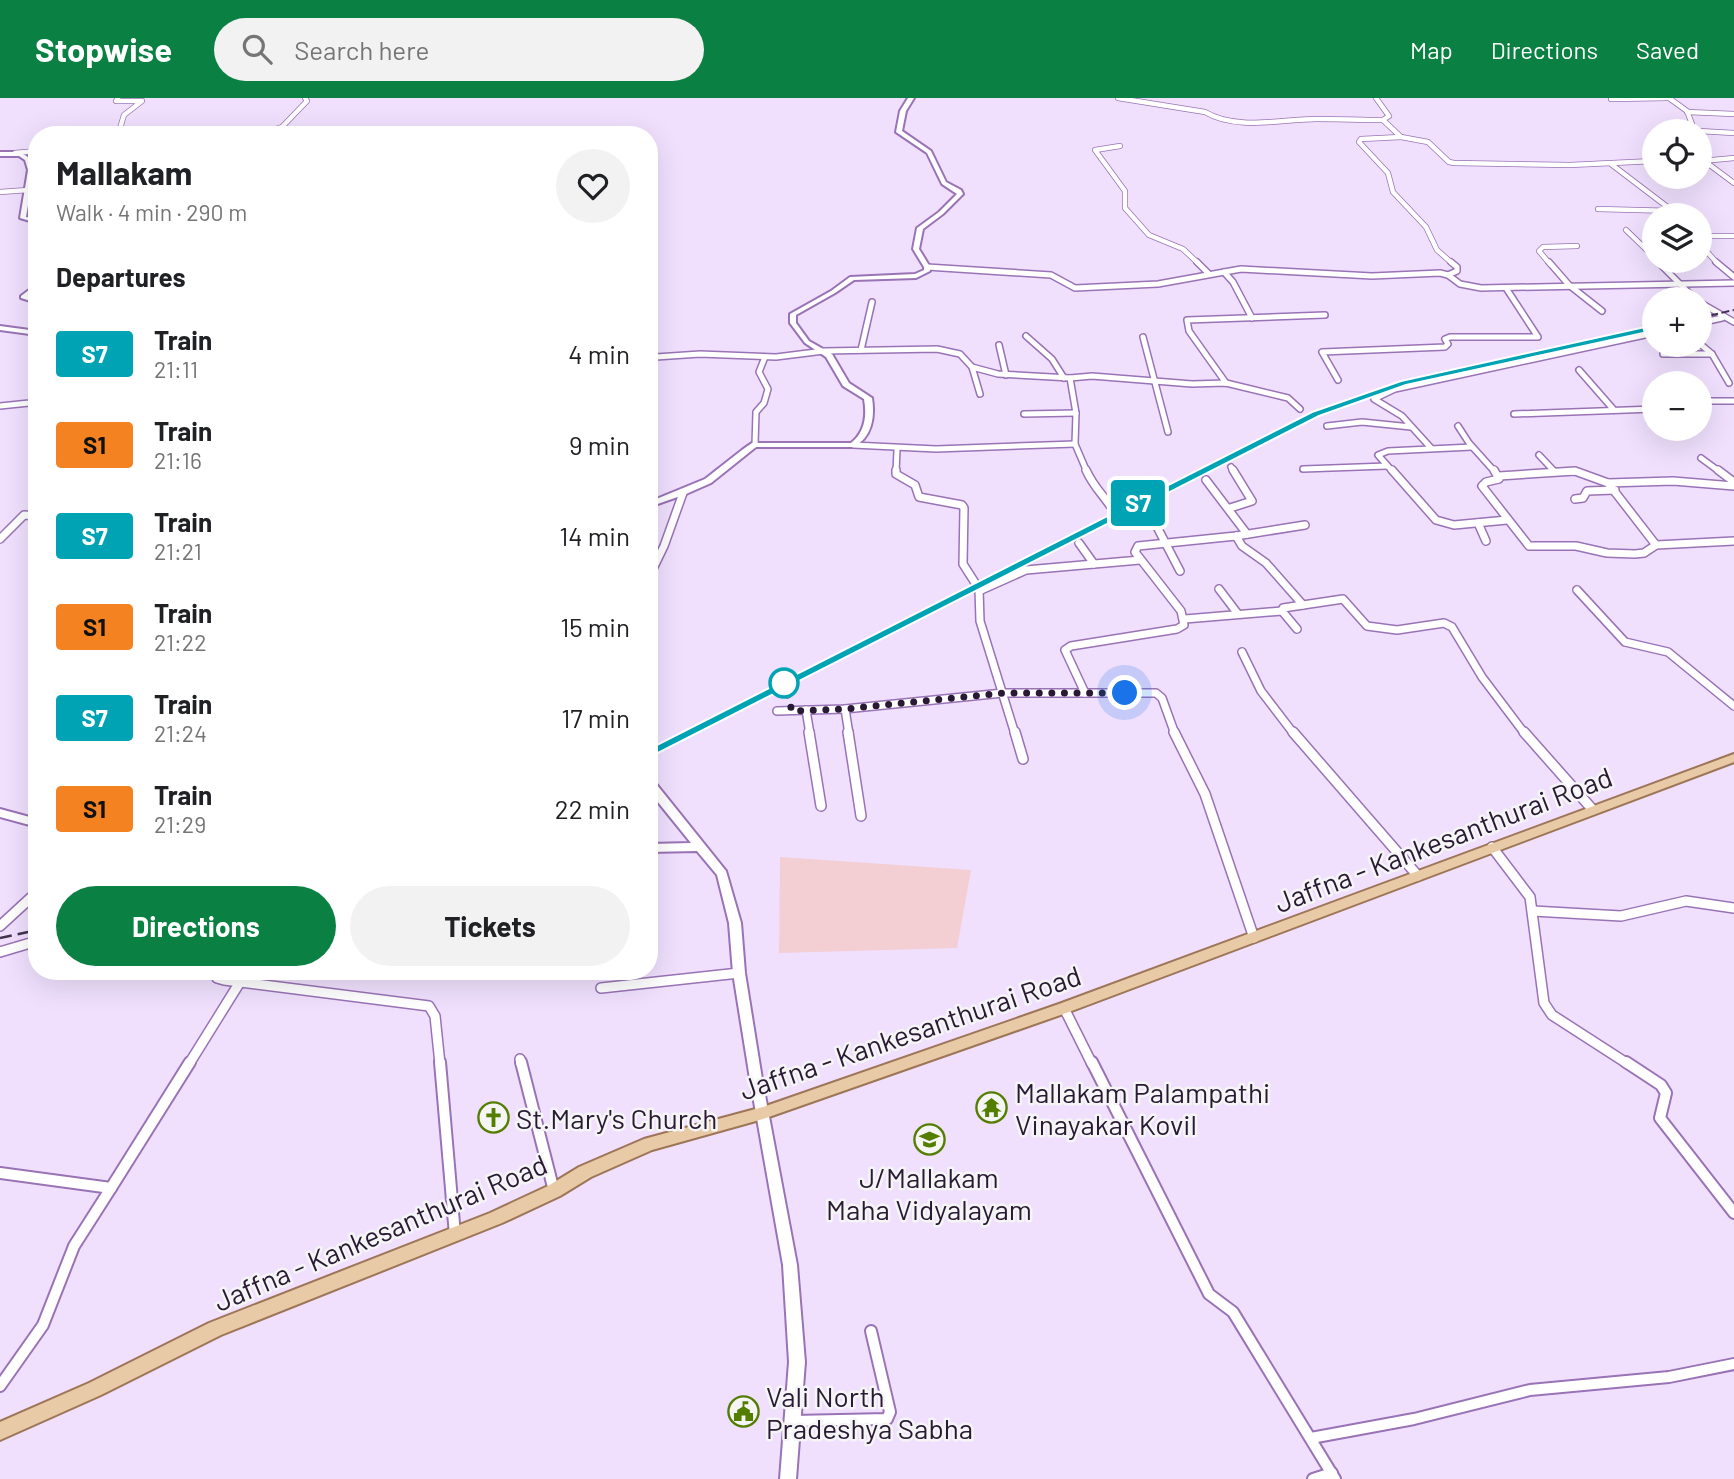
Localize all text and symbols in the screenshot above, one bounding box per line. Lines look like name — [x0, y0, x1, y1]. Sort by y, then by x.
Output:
search box — [214, 18, 704, 81]
text: Stopwise — [35, 29, 172, 69]
icon: search — [238, 30, 276, 68]
text: Search here — [294, 34, 429, 65]
text: Map — [1410, 35, 1453, 64]
text: Directions — [1491, 35, 1598, 64]
text: Saved — [1636, 35, 1699, 64]
map controls — [1642, 119, 1712, 441]
button: locate — [1642, 119, 1712, 189]
button: heart — [556, 149, 630, 223]
text: Mallakam — [56, 152, 192, 192]
text: Walk · 4 min · 290 m — [56, 198, 247, 226]
button: layers — [1642, 203, 1712, 273]
text: Departures — [56, 261, 186, 292]
button: + — [1642, 287, 1712, 357]
text: Train — [154, 324, 212, 355]
text: 4 min — [568, 338, 630, 369]
text: S7 — [81, 339, 108, 368]
text: 21:11 — [154, 355, 198, 383]
button: − — [1642, 371, 1712, 441]
text: Train — [154, 415, 212, 446]
text: 9 min — [569, 429, 630, 460]
text: S1 — [83, 430, 106, 459]
text: 21:16 — [154, 446, 202, 474]
line badge: S7 — [1106, 480, 1170, 526]
text: S7 — [1125, 488, 1151, 517]
text: Train — [154, 506, 212, 537]
text: 14 min — [559, 520, 630, 551]
text: S7 — [81, 521, 108, 550]
text: 21:21 — [154, 537, 202, 565]
text: Train — [154, 597, 212, 628]
text: 15 min — [560, 611, 630, 642]
text: S1 — [83, 612, 106, 641]
text: 21:22 — [154, 628, 207, 656]
unlabelled marker — [769, 668, 799, 698]
your location — [1107, 675, 1142, 710]
text: Train — [154, 688, 212, 719]
text: 17 min — [561, 702, 630, 733]
text: S7 — [81, 703, 108, 732]
text: 21:24 — [154, 719, 207, 747]
street label: Jaffna - Kankesanthurai Road — [1269, 759, 1617, 919]
text: Train — [154, 779, 212, 810]
text: 22 min — [555, 793, 630, 824]
text: S1 — [83, 794, 106, 823]
text: 21:29 — [154, 810, 206, 838]
button: Directions — [56, 886, 336, 966]
button: Tickets — [350, 886, 630, 966]
street label: Jaffna - Kankesanthurai Road — [735, 958, 1085, 1106]
place label: Mallakam Palampathi Vinayakar Kovil — [1015, 1075, 1270, 1141]
temple icon: Mallakam Palampathi Vinayakar Kovil — [975, 1091, 1009, 1125]
church icon: St.Mary's Church — [476, 1101, 510, 1135]
place label: St.Mary's Church — [516, 1101, 717, 1135]
school or university icon: J/Mallakam Maha Vidyalayam — [912, 1123, 946, 1157]
street label: Jaffna - Kankesanthurai Road — [208, 1146, 552, 1318]
place label: J/Mallakam Maha Vidyalayam — [826, 1160, 1032, 1226]
place label: Vali North Pradeshya Sabha — [766, 1379, 973, 1445]
public building icon: Vali North Pradeshya Sabha — [726, 1395, 760, 1429]

